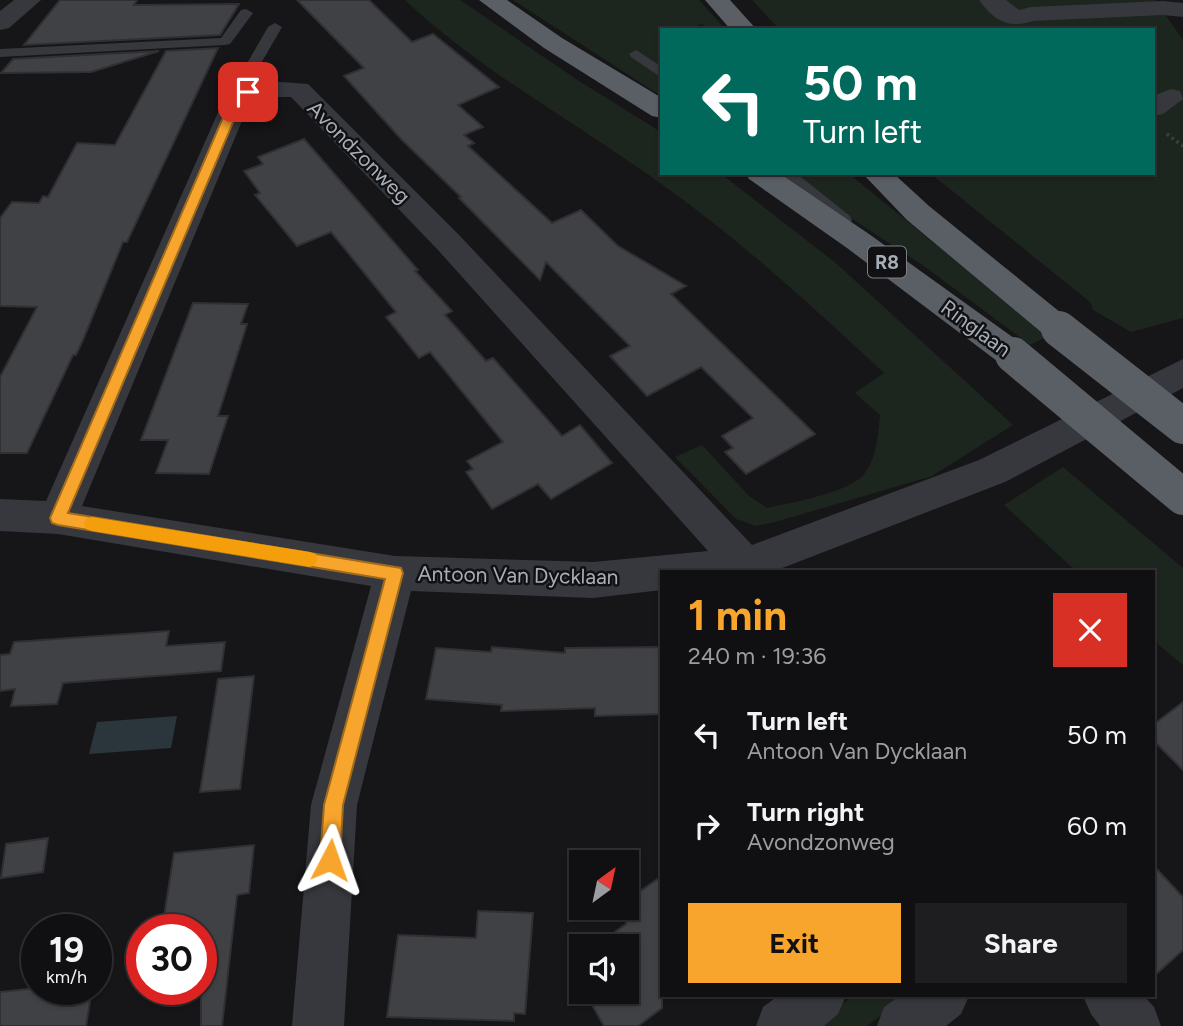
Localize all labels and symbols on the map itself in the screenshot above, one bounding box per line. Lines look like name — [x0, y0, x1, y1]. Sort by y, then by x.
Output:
pin — [218, 62, 278, 122]
street label: Avondzonweg — [302, 95, 416, 209]
road number: R8 — [868, 246, 906, 278]
street label: Ringlaan — [936, 294, 1016, 362]
street label: Antoon Van Dycklaan — [417, 561, 619, 589]
position arrow — [293, 823, 367, 897]
north arrow — [569, 850, 639, 920]
speed limit sign: 30 — [126, 914, 217, 1005]

